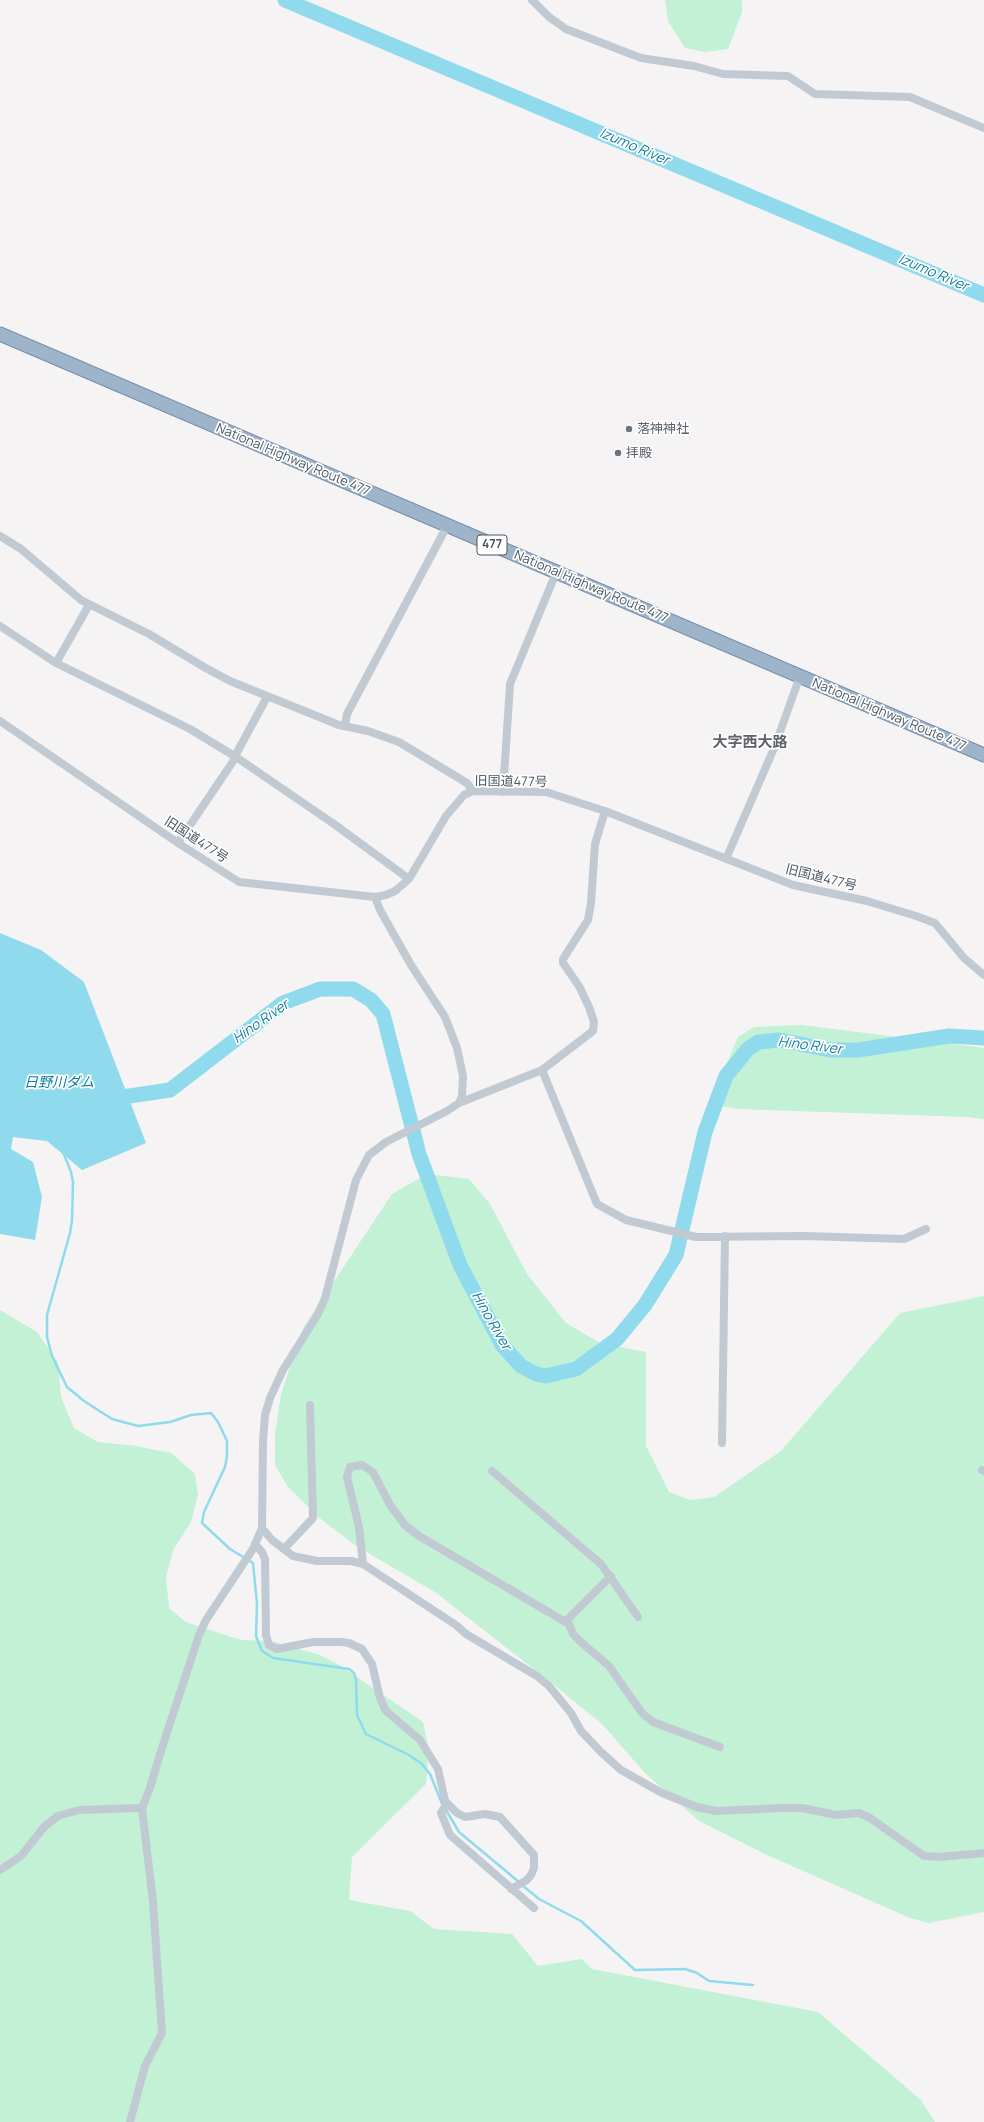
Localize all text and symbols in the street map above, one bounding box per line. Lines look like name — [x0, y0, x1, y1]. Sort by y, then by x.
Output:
water label: Izumo River — [597, 125, 671, 169]
water label: Izumo River — [896, 251, 970, 295]
street label: National Highway Route 477 — [214, 420, 372, 500]
place label: 落神神社 — [637, 421, 689, 437]
marker: 落神神社 — [624, 424, 634, 434]
place label: 拝殿 — [626, 445, 652, 461]
marker: 拝殿 — [613, 448, 623, 458]
road number: 477 — [477, 535, 507, 555]
street label: National Highway Route 477 — [512, 547, 670, 627]
street label: National Highway Route 477 — [810, 675, 968, 755]
district label: 大字西大路 — [713, 734, 787, 752]
street label: 旧国道477号 — [474, 774, 548, 790]
street label: 旧国道477号 — [161, 814, 231, 866]
street label: 旧国道477号 — [784, 862, 858, 894]
water label: Hino River — [230, 997, 292, 1047]
water label: Hino River — [777, 1034, 843, 1058]
water label: 日野川ダム — [24, 1075, 94, 1091]
water label: Hino River — [468, 1289, 514, 1353]

